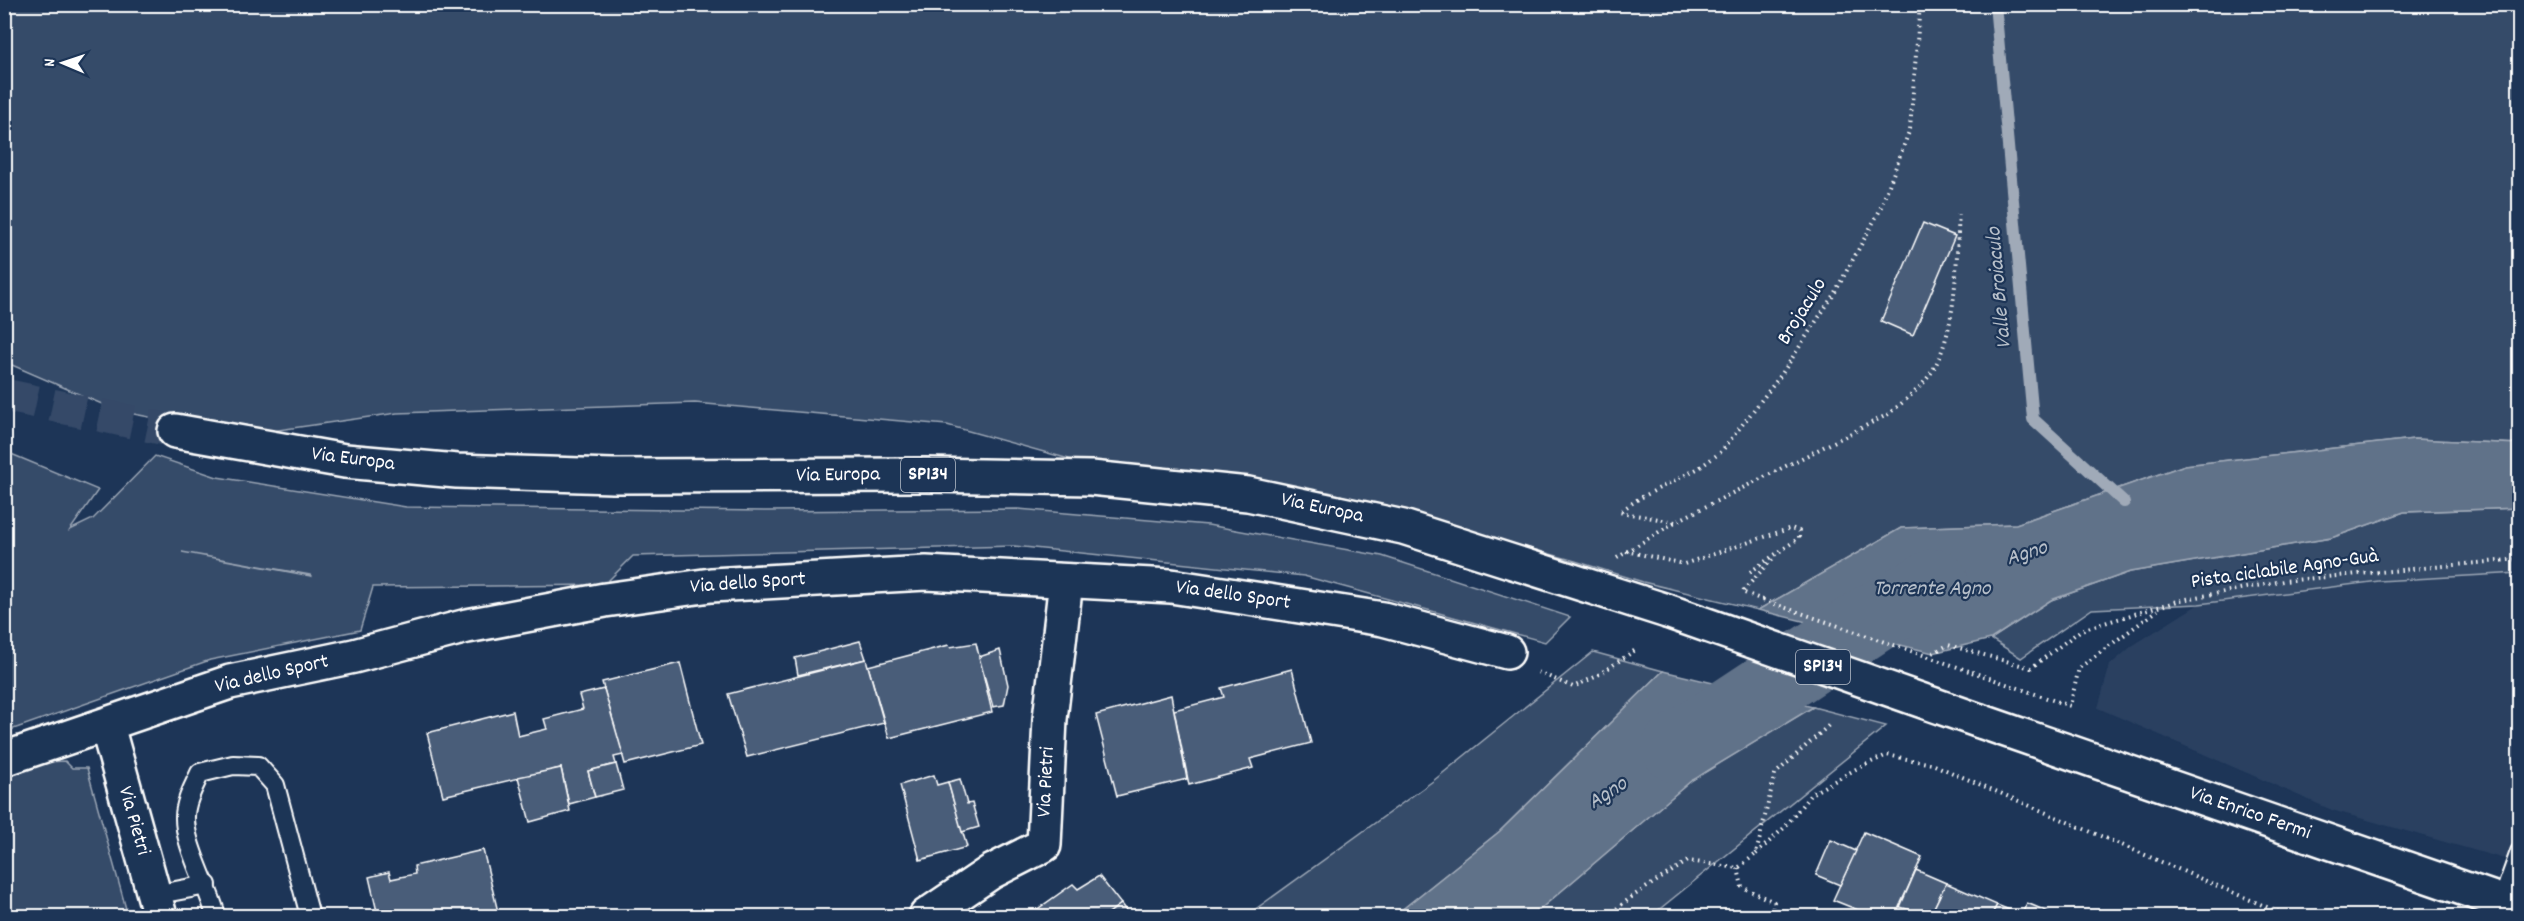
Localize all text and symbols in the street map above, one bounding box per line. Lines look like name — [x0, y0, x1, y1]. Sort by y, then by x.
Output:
north arrow — [33, 33, 93, 93]
text: N — [39, 58, 62, 67]
water label: Valle Broiaculo — [1979, 225, 2021, 350]
street label: Brojaculo — [1771, 273, 1835, 351]
street label: Via Europa — [310, 440, 398, 480]
road number: SP134 — [901, 458, 955, 492]
street label: Via Europa — [796, 460, 881, 492]
street label: Via Europa — [1278, 486, 1367, 533]
water label: Agno — [2003, 533, 2053, 575]
street label: Pista ciclabile Agno-Guà — [2189, 542, 2381, 598]
street label: Via dello Sport — [689, 565, 807, 603]
street label: Via dello Sport — [1174, 573, 1293, 619]
water label: Torrente Agno — [1873, 574, 1992, 605]
street label: Via dello Sport — [212, 647, 332, 703]
road number: SP134 — [1796, 650, 1850, 684]
street label: Via Pietri — [1030, 746, 1064, 818]
water label: Agno — [1582, 769, 1635, 818]
street label: Via Enrico Fermi — [2185, 779, 2315, 849]
street label: Via Pietri — [109, 783, 157, 859]

